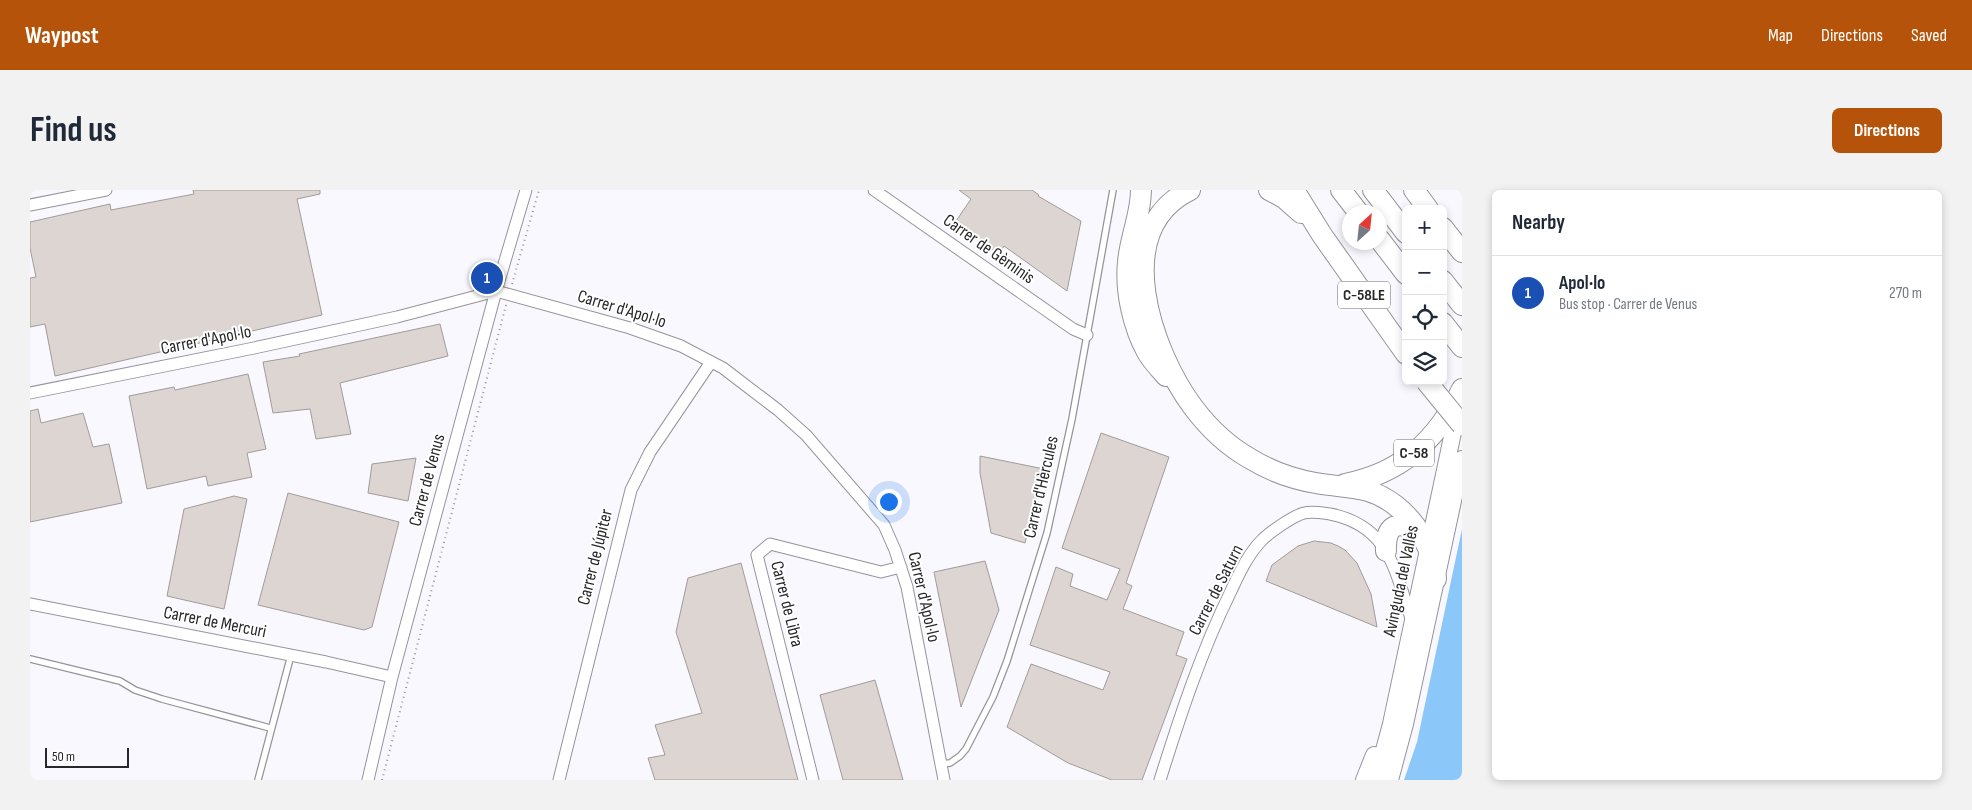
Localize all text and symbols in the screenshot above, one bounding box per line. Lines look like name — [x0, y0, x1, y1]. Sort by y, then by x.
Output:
text: Waypost — [25, 21, 99, 50]
text: Map — [1768, 25, 1793, 46]
text: Directions — [1821, 25, 1883, 46]
text: Saved — [1911, 25, 1947, 46]
button: Directions — [1832, 108, 1942, 153]
text: Find us — [30, 109, 117, 152]
north arrow — [1342, 205, 1387, 250]
map controls — [1402, 205, 1447, 385]
button: + — [1402, 205, 1447, 250]
street label: Carrer de Gèminis — [939, 210, 1039, 288]
text: Nearby — [1512, 210, 1565, 235]
button: − — [1402, 250, 1447, 295]
pin: 1 — [471, 259, 503, 297]
text: Apol·lo — [1559, 272, 1605, 295]
road number: C-58LE — [1338, 282, 1390, 308]
text: 1 — [1525, 284, 1531, 303]
text: 270 m — [1889, 284, 1922, 303]
street label: Carrer d'Apol·lo — [575, 286, 669, 332]
button: locate — [1402, 295, 1447, 340]
text: Bus stop · Carrer de Venus — [1559, 295, 1697, 314]
street label: Carrer d'Apol·lo — [159, 321, 253, 359]
button: layers — [1402, 340, 1447, 385]
street label: Carrer de Venus — [405, 432, 449, 528]
street label: Carrer d'Hèrcules — [1019, 434, 1063, 540]
road number: C-58 — [1394, 440, 1434, 466]
your location — [876, 489, 902, 515]
street label: Carrer de Júpiter — [573, 507, 617, 607]
street label: Avinguda del Vallès — [1379, 523, 1423, 640]
street label: Carrer de Saturn — [1184, 541, 1248, 639]
street label: Carrer d'Apol·lo — [903, 550, 945, 644]
street label: Carrer de Libra — [766, 559, 808, 649]
street label: Carrer de Mercuri — [162, 602, 268, 642]
scale bar — [45, 745, 129, 768]
text: 50 m — [52, 748, 75, 765]

